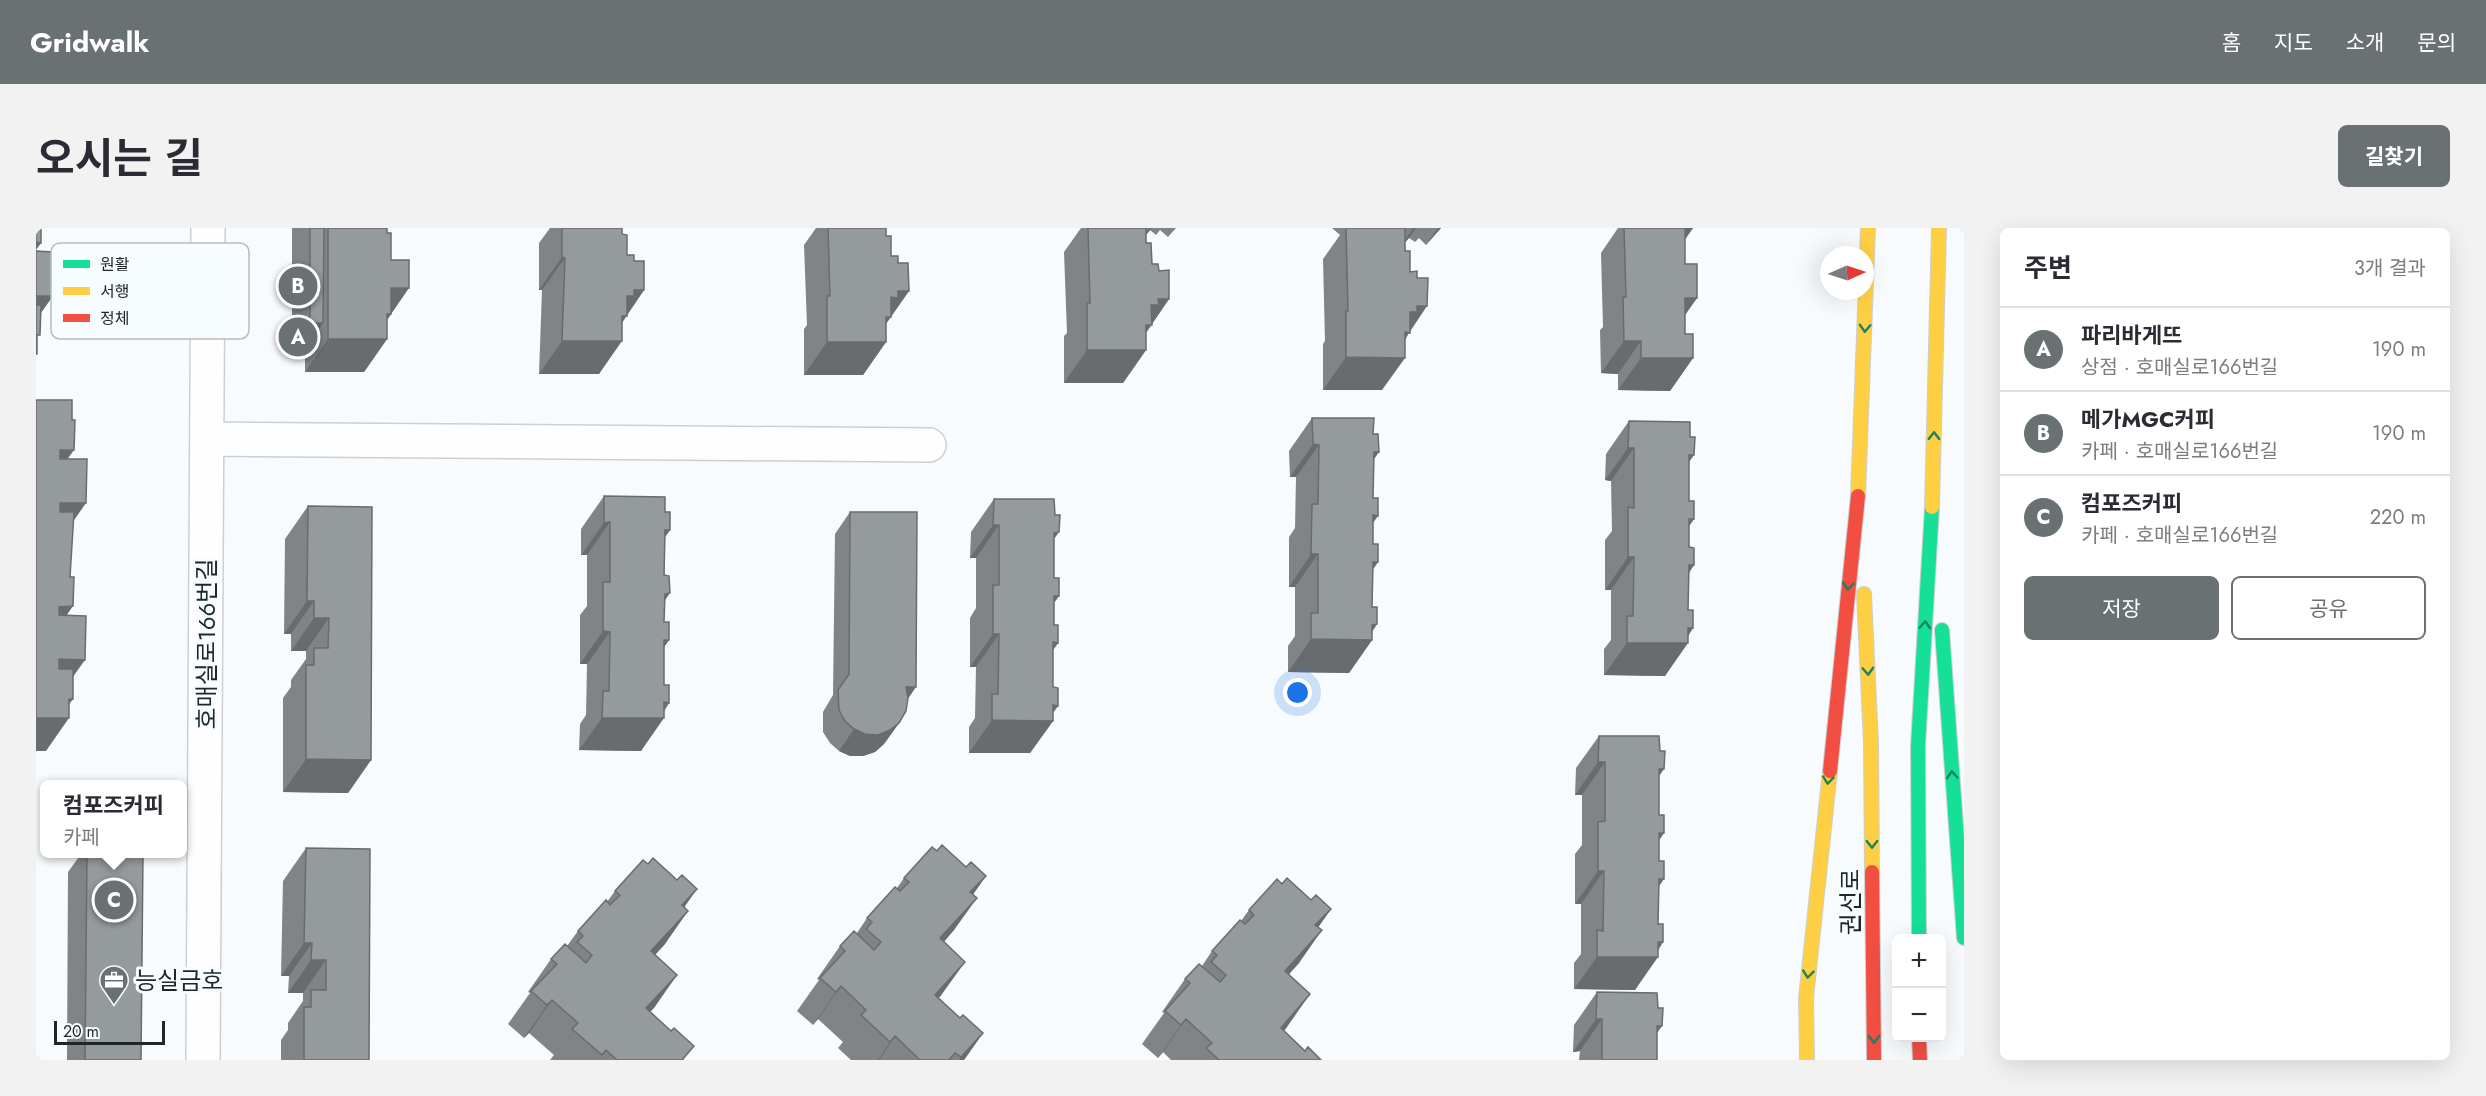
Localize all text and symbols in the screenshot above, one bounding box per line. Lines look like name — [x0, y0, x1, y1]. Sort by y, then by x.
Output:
text: Gridwalk — [30, 22, 149, 63]
text: 홈 — [2222, 28, 2241, 58]
text: 지도 — [2274, 28, 2313, 58]
text: 소개 — [2346, 28, 2384, 58]
text: 문의 — [2417, 28, 2456, 58]
button: 길찾기 — [2338, 125, 2450, 187]
text: 오시는 길 — [36, 128, 203, 189]
legend — [51, 243, 249, 339]
north arrow — [1820, 246, 1874, 300]
text: 주변 — [2024, 249, 2072, 287]
text: 원활 — [100, 253, 130, 276]
text: 3개 결과 — [2354, 254, 2426, 283]
pin: B — [278, 264, 318, 308]
text: 서행 — [100, 280, 129, 303]
text: 정체 — [100, 307, 129, 330]
pin: A — [278, 314, 318, 360]
text: 파리바게뜨 — [2081, 319, 2182, 351]
one-way arrow — [1858, 324, 1871, 333]
text: A — [2036, 335, 2051, 364]
text: 190 m — [2372, 335, 2426, 364]
text: 상점 · 호매실로166번길 — [2081, 353, 2278, 382]
text: 메가MGC커피 — [2081, 403, 2215, 435]
text: B — [2037, 419, 2050, 448]
text: 190 m — [2372, 419, 2426, 448]
one-way arrow — [1928, 431, 1940, 440]
text: 카페 · 호매실로166번길 — [2081, 437, 2278, 466]
text: 컴포즈커피 — [2081, 487, 2182, 519]
text: C — [2036, 503, 2051, 532]
text: 220 m — [2370, 503, 2426, 532]
text: 카페 · 호매실로166번길 — [2081, 521, 2278, 550]
street label: 호매실로166번길 — [189, 559, 224, 729]
button: 저장 — [2024, 576, 2219, 640]
button: 공유 — [2231, 576, 2426, 640]
one-way arrow — [1842, 582, 1855, 591]
one-way arrow — [1918, 621, 1931, 630]
one-way arrow — [1861, 666, 1874, 675]
your location — [1283, 678, 1312, 707]
one-way arrow — [1946, 770, 1959, 779]
one-way arrow — [1822, 776, 1835, 785]
popup — [40, 780, 187, 858]
text: 컴포즈커피 — [63, 789, 164, 821]
text: 카페 — [63, 823, 100, 852]
one-way arrow — [1866, 839, 1878, 848]
street label: 권선로 — [1833, 869, 1868, 935]
pin: C — [94, 878, 134, 922]
map controls — [1892, 934, 1946, 1042]
button: + — [1892, 934, 1946, 988]
place label: 능실금호 — [135, 963, 223, 998]
office icon: 능실금호 — [98, 964, 130, 1006]
one-way arrow — [1802, 970, 1815, 979]
button: − — [1892, 988, 1946, 1042]
scale bar — [54, 1018, 165, 1046]
text: 20 m — [63, 1020, 99, 1043]
one-way arrow — [1868, 1034, 1880, 1043]

